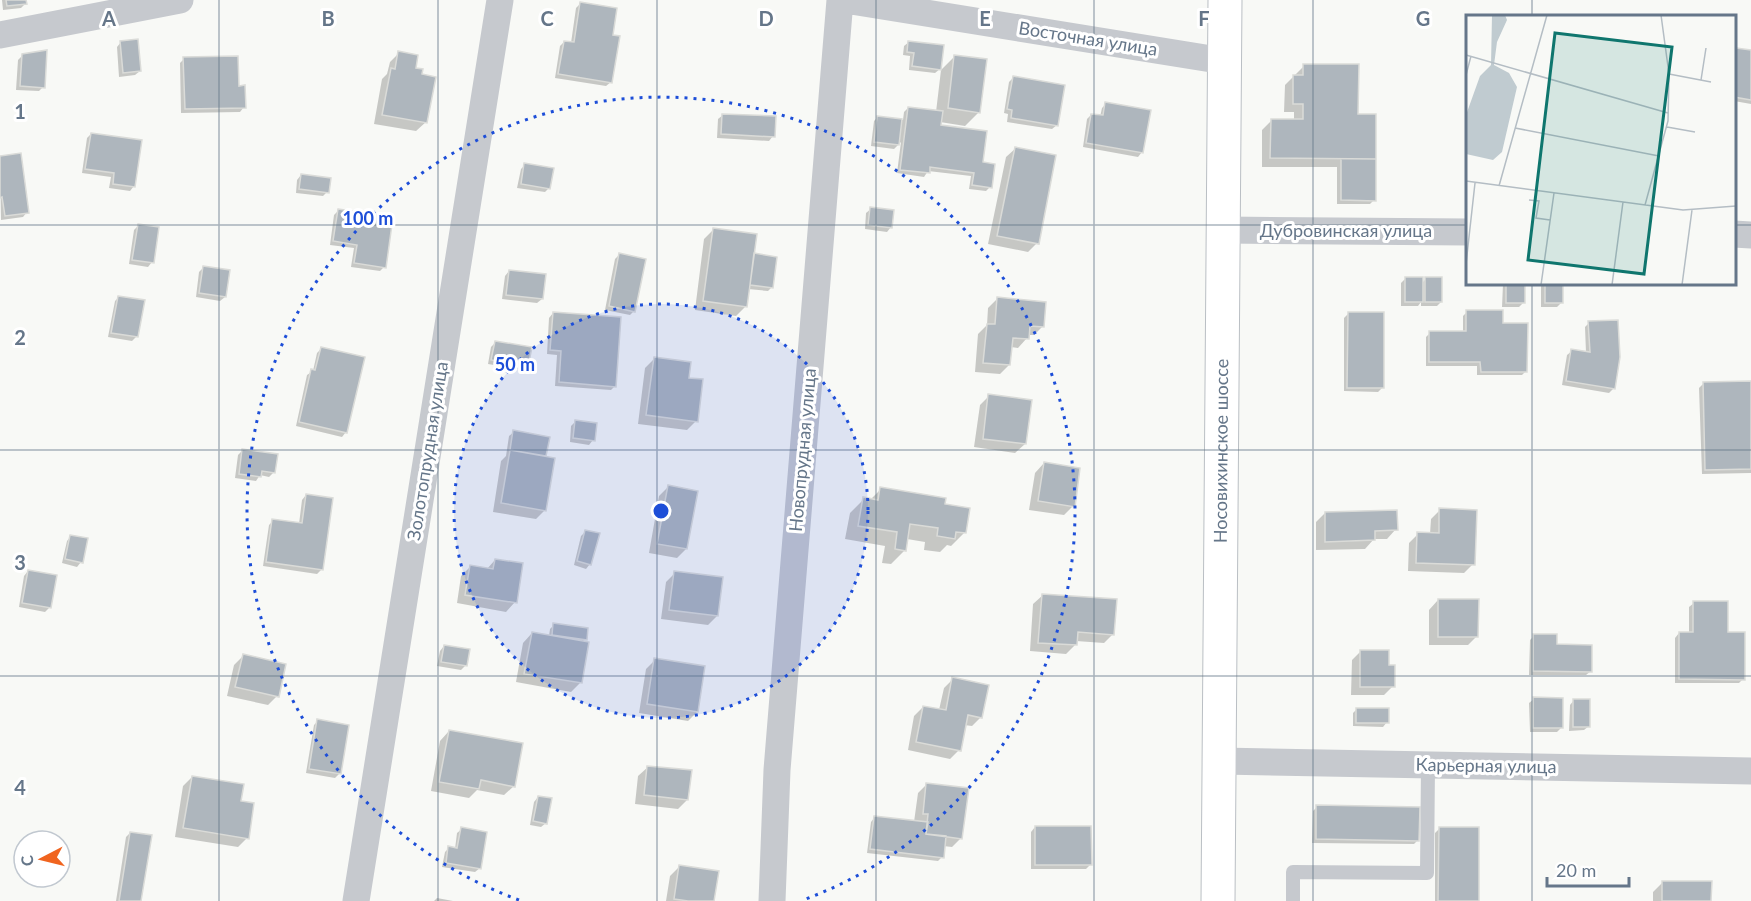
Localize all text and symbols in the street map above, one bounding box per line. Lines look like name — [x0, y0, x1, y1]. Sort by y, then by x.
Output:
text: A — [101, 6, 116, 30]
text: B — [321, 6, 335, 30]
text: C — [540, 6, 554, 30]
text: D — [758, 6, 774, 30]
text: E — [979, 6, 991, 30]
text: F — [1198, 6, 1210, 30]
text: G — [1416, 6, 1430, 30]
inset map — [1466, 15, 1736, 285]
street label: Восточная улица — [1017, 16, 1159, 60]
text: 1 — [14, 99, 26, 123]
text: 100 m — [343, 207, 393, 229]
street label: Дубровинская улица — [1260, 219, 1432, 241]
text: 2 — [14, 325, 26, 349]
text: 50 m — [495, 353, 535, 375]
street label: Носовихинское шоссе — [1209, 359, 1232, 543]
street label: Золотопрудная улица — [402, 360, 452, 542]
street label: Новопрудная улица — [784, 367, 820, 533]
centre of rings — [651, 501, 671, 521]
text: 3 — [14, 550, 26, 574]
street label: Карьерная улица — [1415, 753, 1557, 777]
text: 4 — [14, 775, 26, 799]
north arrow — [12, 829, 72, 889]
scale bar — [1547, 850, 1630, 888]
text: С — [16, 854, 37, 867]
text: 20 m — [1556, 859, 1596, 881]

